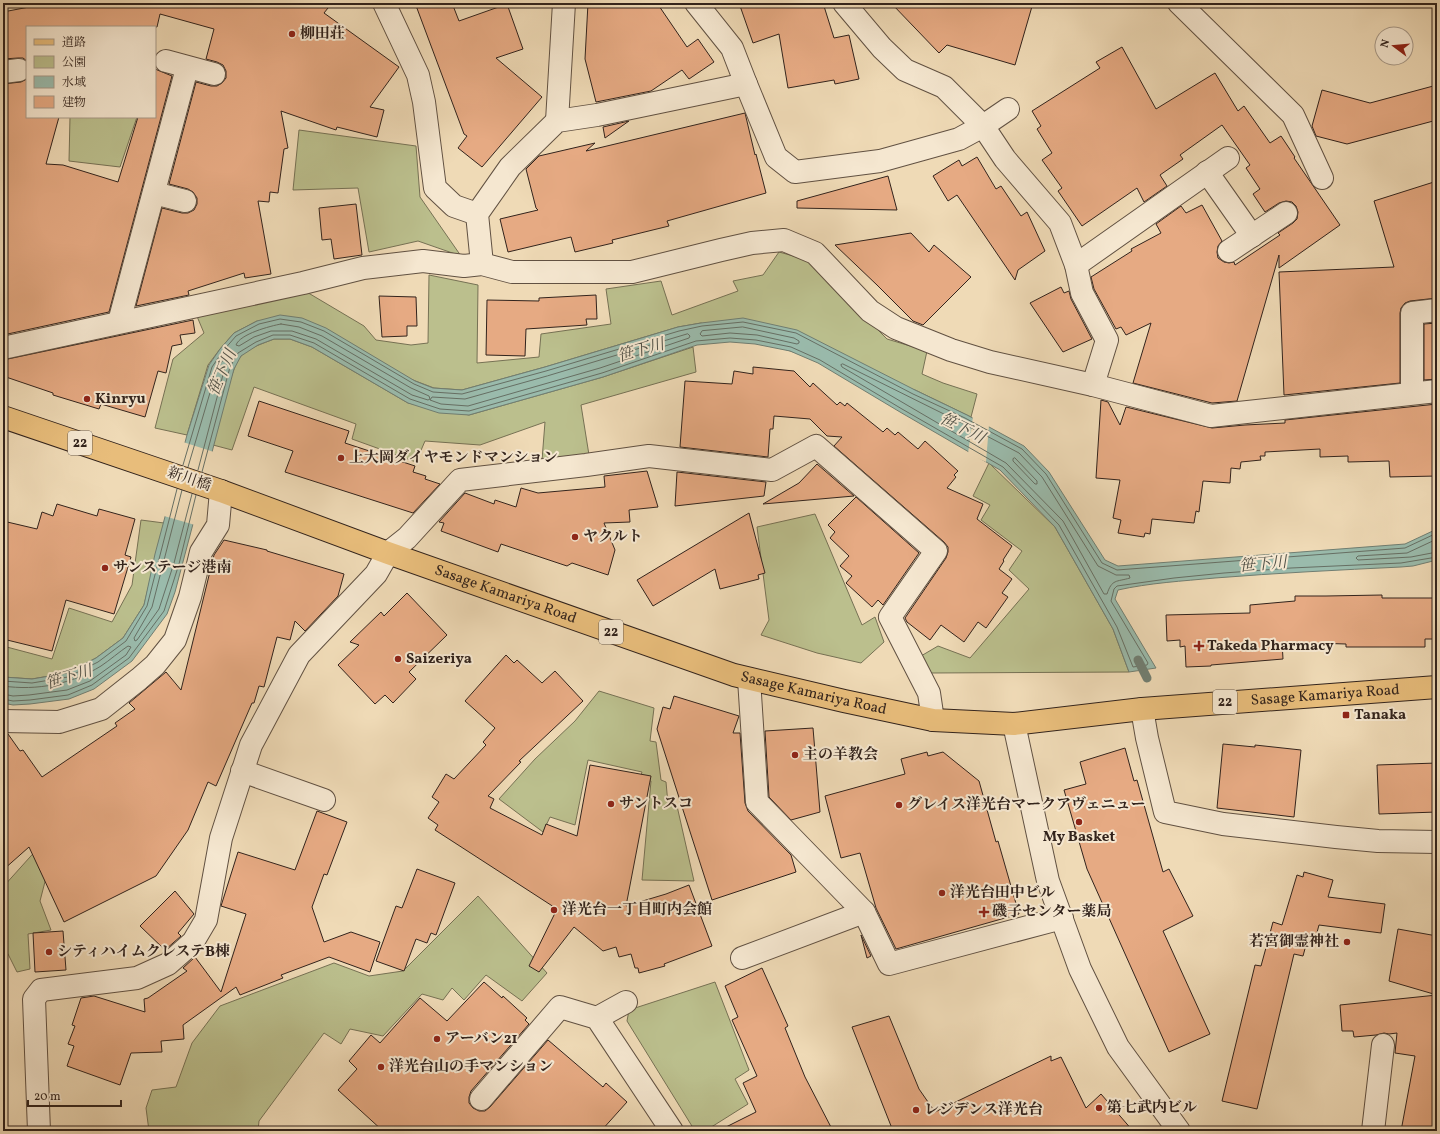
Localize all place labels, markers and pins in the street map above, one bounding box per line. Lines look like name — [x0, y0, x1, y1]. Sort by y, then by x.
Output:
place label: 柳田荘 — [300, 24, 345, 45]
marker: 柳田荘 — [287, 29, 297, 39]
place label: Kinryu — [95, 389, 146, 410]
marker: Kinryu — [82, 394, 92, 404]
place label: 上大岡ダイヤモンドマンション — [349, 448, 558, 469]
marker: 上大岡ダイヤモンドマンション — [336, 453, 346, 463]
place label: ヤクルト — [583, 527, 643, 548]
marker: ヤクルト — [570, 532, 580, 542]
place label: サンステージ港南 — [113, 558, 231, 579]
marker: サンステージ港南 — [100, 563, 110, 573]
place label: Takeda Pharmacy — [1207, 636, 1334, 657]
marker: Takeda Pharmacy — [1194, 641, 1204, 651]
place label: Saizeriya — [406, 649, 472, 670]
marker: Saizeriya — [393, 654, 403, 664]
place label: Tanaka — [1354, 705, 1406, 726]
marker: Tanaka — [1341, 710, 1351, 720]
place label: 主の羊教会 — [803, 745, 878, 766]
marker: 主の羊教会 — [790, 750, 800, 760]
place label: サントスコ — [619, 794, 693, 815]
place label: グレイス洋光台マークアヴェニュー — [907, 795, 1146, 816]
marker: サントスコ — [606, 799, 616, 809]
marker: グレイス洋光台マークアヴェニュー — [894, 800, 904, 810]
marker: My Basket — [1074, 817, 1084, 827]
place label: My Basket — [1043, 827, 1116, 848]
place label: 洋光台田中ビル — [950, 883, 1055, 904]
marker: 洋光台田中ビル — [937, 888, 947, 898]
place label: 洋光台一丁目町内会館 — [562, 900, 712, 921]
place label: 磯子センター薬局 — [992, 902, 1111, 923]
marker: 洋光台一丁目町内会館 — [549, 905, 559, 915]
marker: 磯子センター薬局 — [979, 907, 989, 917]
place label: 若宮御霊神社 — [1249, 932, 1339, 953]
marker: 若宮御霊神社 — [1342, 937, 1352, 947]
place label: シティハイムクレステB棟 — [57, 942, 230, 963]
marker: シティハイムクレステB棟 — [44, 947, 54, 957]
place label: アーバン21 — [445, 1029, 518, 1050]
marker: アーバン21 — [432, 1034, 442, 1044]
place label: 洋光台山の手マンション — [389, 1057, 553, 1078]
marker: 洋光台山の手マンション — [376, 1062, 386, 1072]
place label: 第七武内ビル — [1107, 1098, 1197, 1119]
place label: レジデンス洋光台 — [924, 1100, 1043, 1121]
marker: 第七武内ビル — [1094, 1103, 1104, 1113]
marker: レジデンス洋光台 — [911, 1105, 921, 1115]

